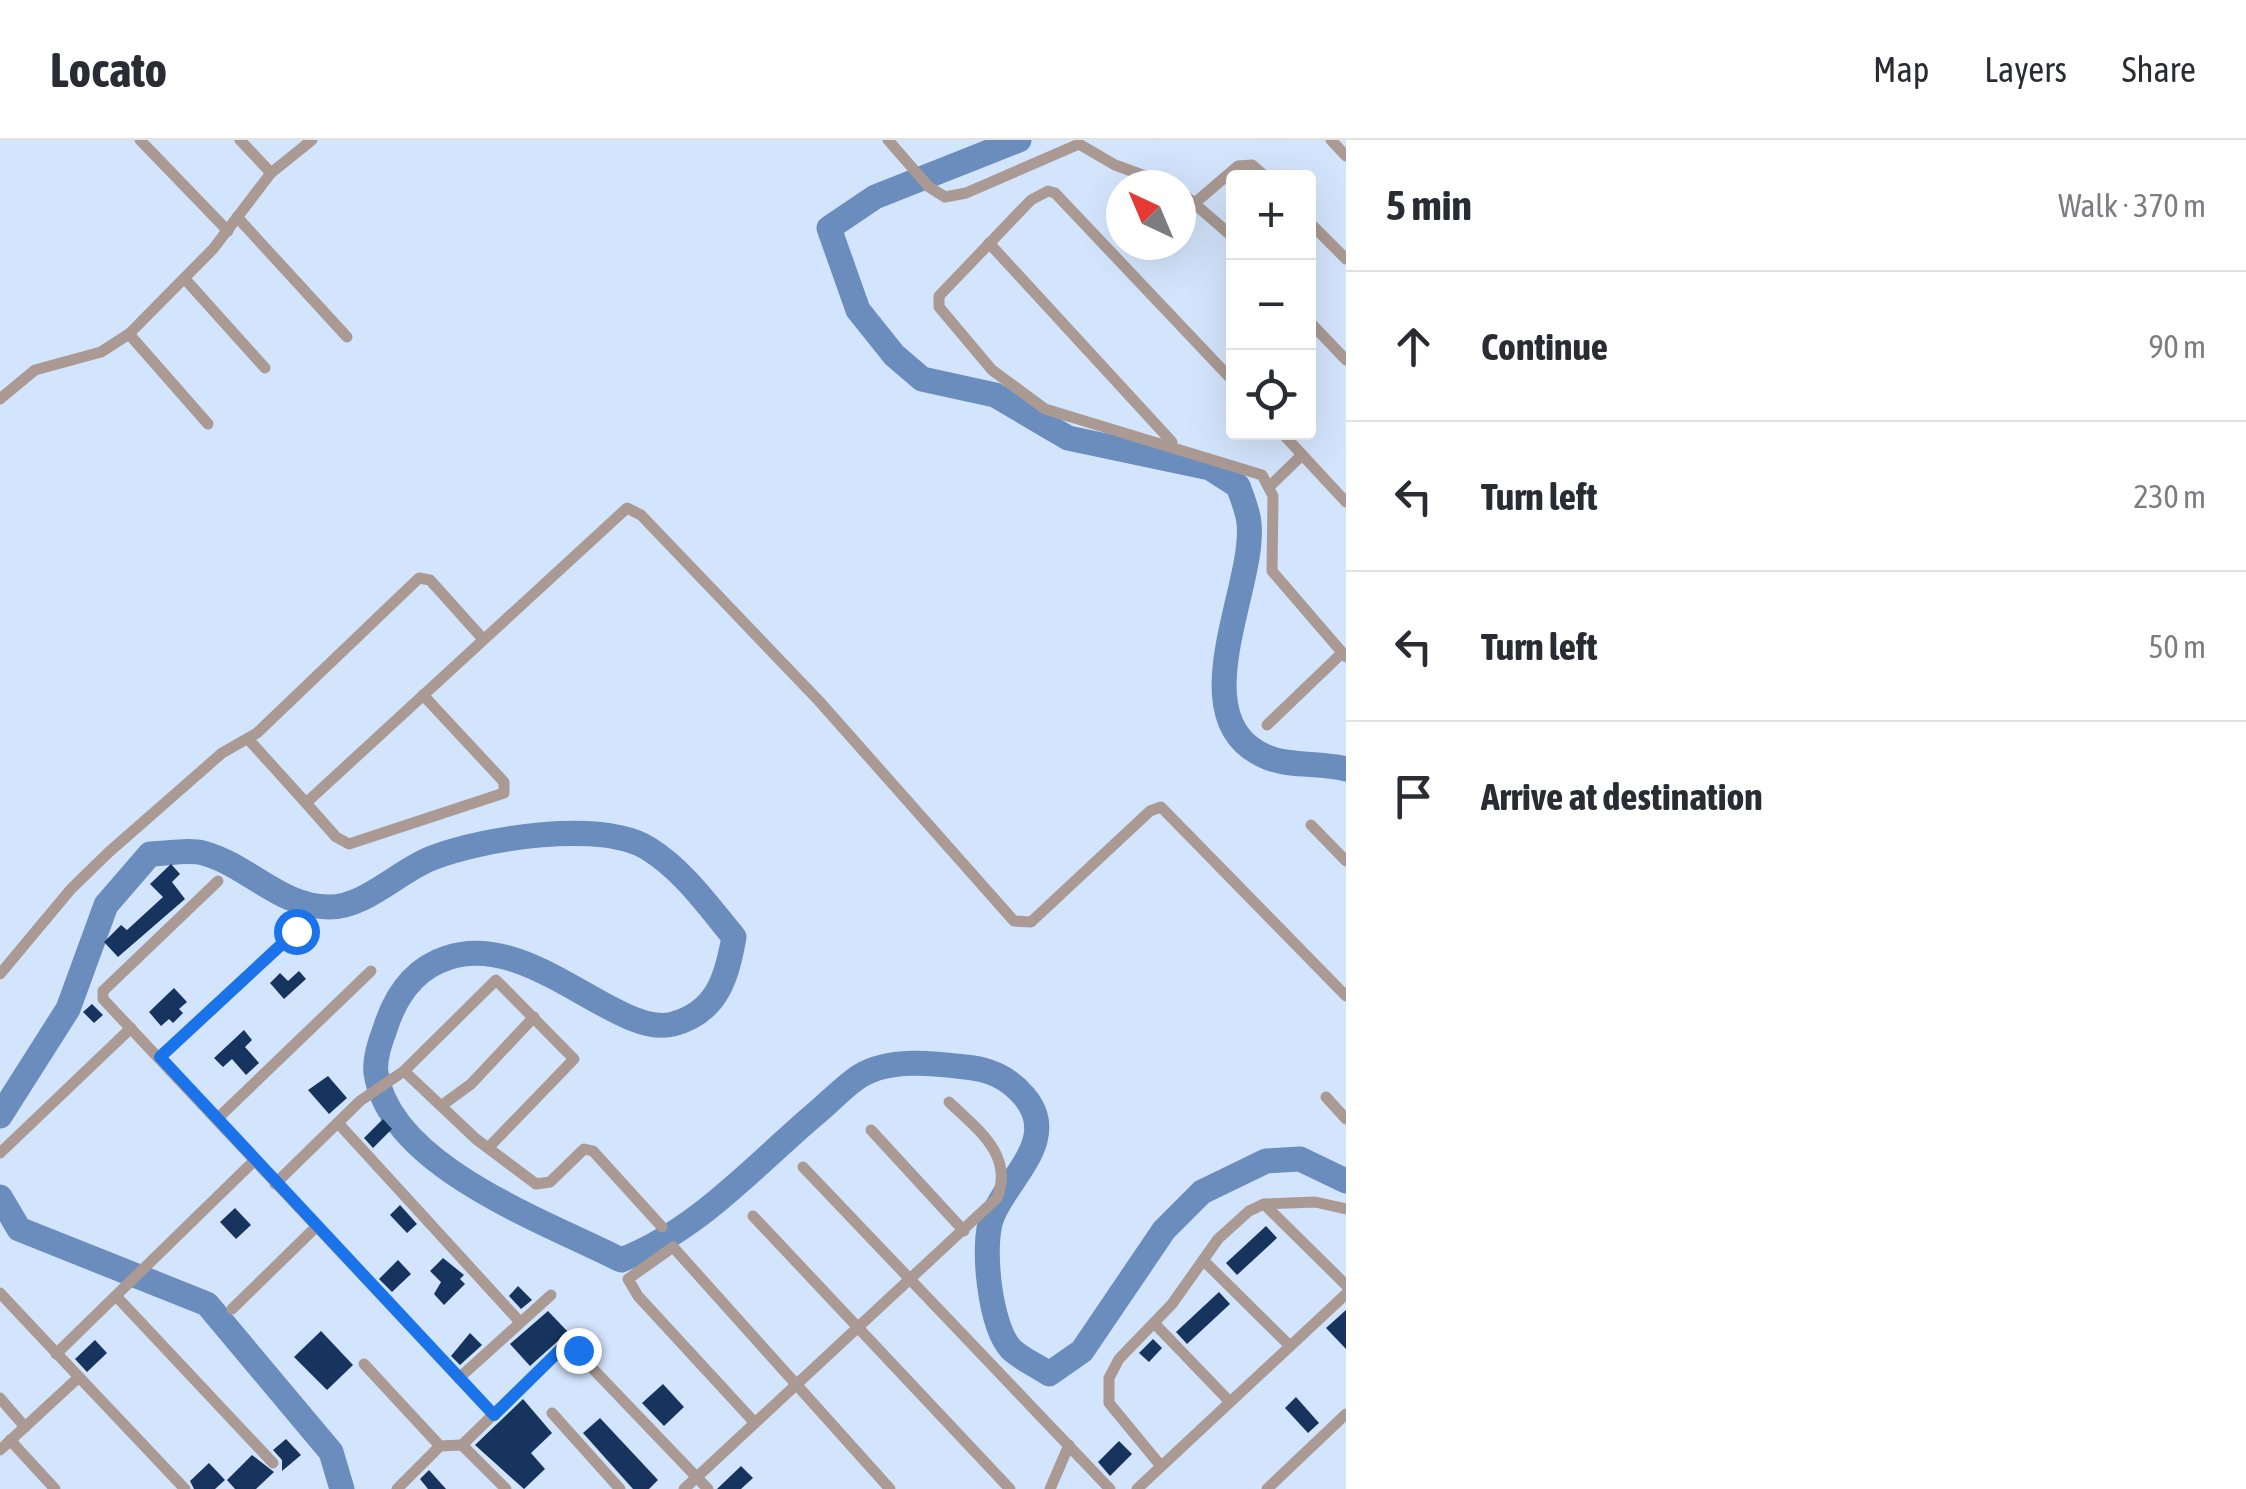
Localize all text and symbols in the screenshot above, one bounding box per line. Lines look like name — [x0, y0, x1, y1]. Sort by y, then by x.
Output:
text: Locato — [50, 42, 167, 97]
text: Map — [1873, 49, 1929, 89]
text: Layers — [1984, 49, 2067, 89]
text: Share — [2122, 49, 2196, 89]
north arrow — [1106, 170, 1196, 260]
map controls — [1226, 170, 1316, 440]
button: + — [1226, 170, 1316, 260]
text: 5 min — [1386, 181, 1472, 229]
text: Walk · 370 m — [2058, 187, 2206, 224]
button: − — [1226, 260, 1316, 350]
icon: ahead — [1386, 319, 1441, 374]
text: Continue — [1481, 325, 1608, 368]
text: 90 m — [2148, 328, 2206, 365]
button: locate — [1226, 350, 1316, 440]
icon: left — [1386, 469, 1441, 524]
text: Turn left — [1481, 475, 1597, 518]
text: 230 m — [2133, 478, 2206, 515]
icon: left — [1386, 619, 1441, 674]
text: Turn left — [1481, 625, 1597, 668]
text: 50 m — [2148, 628, 2206, 665]
icon: arrive — [1386, 769, 1441, 824]
text: Arrive at destination — [1481, 775, 1763, 818]
route start — [274, 909, 320, 955]
route end — [556, 1328, 602, 1374]

